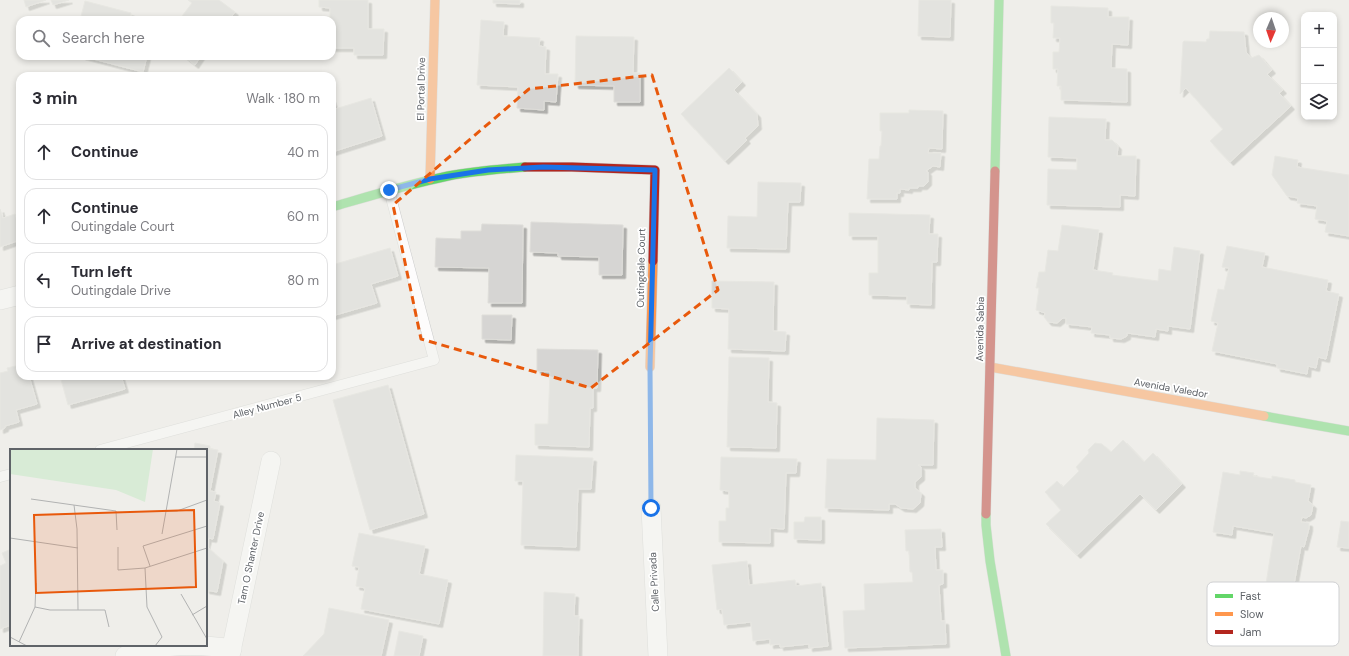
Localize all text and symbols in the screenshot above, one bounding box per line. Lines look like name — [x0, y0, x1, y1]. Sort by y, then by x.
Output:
north arrow — [1253, 12, 1289, 48]
map controls — [1301, 12, 1337, 120]
button: + — [1301, 12, 1337, 48]
search box — [16, 16, 336, 60]
icon: search — [30, 27, 52, 49]
text: Search here — [62, 28, 145, 48]
button: − — [1301, 48, 1337, 84]
street label: El Portal Drive — [414, 57, 428, 121]
button: layers — [1301, 84, 1337, 120]
text: 3 min — [32, 87, 77, 109]
text: Walk · 180 m — [246, 90, 320, 107]
icon: ahead — [33, 141, 55, 163]
text: Continue — [71, 142, 139, 162]
text: 40 m — [287, 144, 319, 161]
route end — [380, 181, 398, 199]
text: Continue — [71, 198, 139, 218]
icon: ahead — [33, 205, 55, 227]
text: 60 m — [287, 208, 319, 225]
text: Outingdale Court — [71, 218, 175, 235]
street label: Outingdale Court — [634, 228, 648, 308]
text: Turn left — [71, 262, 132, 282]
icon: left — [33, 269, 55, 291]
text: 80 m — [287, 272, 319, 289]
text: Outingdale Drive — [71, 282, 171, 299]
street label: Avenida Sabia — [973, 297, 987, 361]
icon: arrive — [33, 333, 55, 355]
text: Arrive at destination — [71, 334, 222, 354]
street label: Avenida Valedor — [1133, 375, 1209, 401]
street label: Alley Number 5 — [231, 391, 303, 421]
inset map — [10, 449, 207, 646]
route start — [642, 499, 660, 517]
street label: Tam O Shanter Drive — [235, 510, 267, 606]
street label: Calle Privada — [646, 552, 662, 612]
legend — [1207, 582, 1339, 646]
text: Fast — [1240, 589, 1261, 603]
text: Slow — [1240, 607, 1264, 621]
text: Jam — [1240, 625, 1261, 639]

